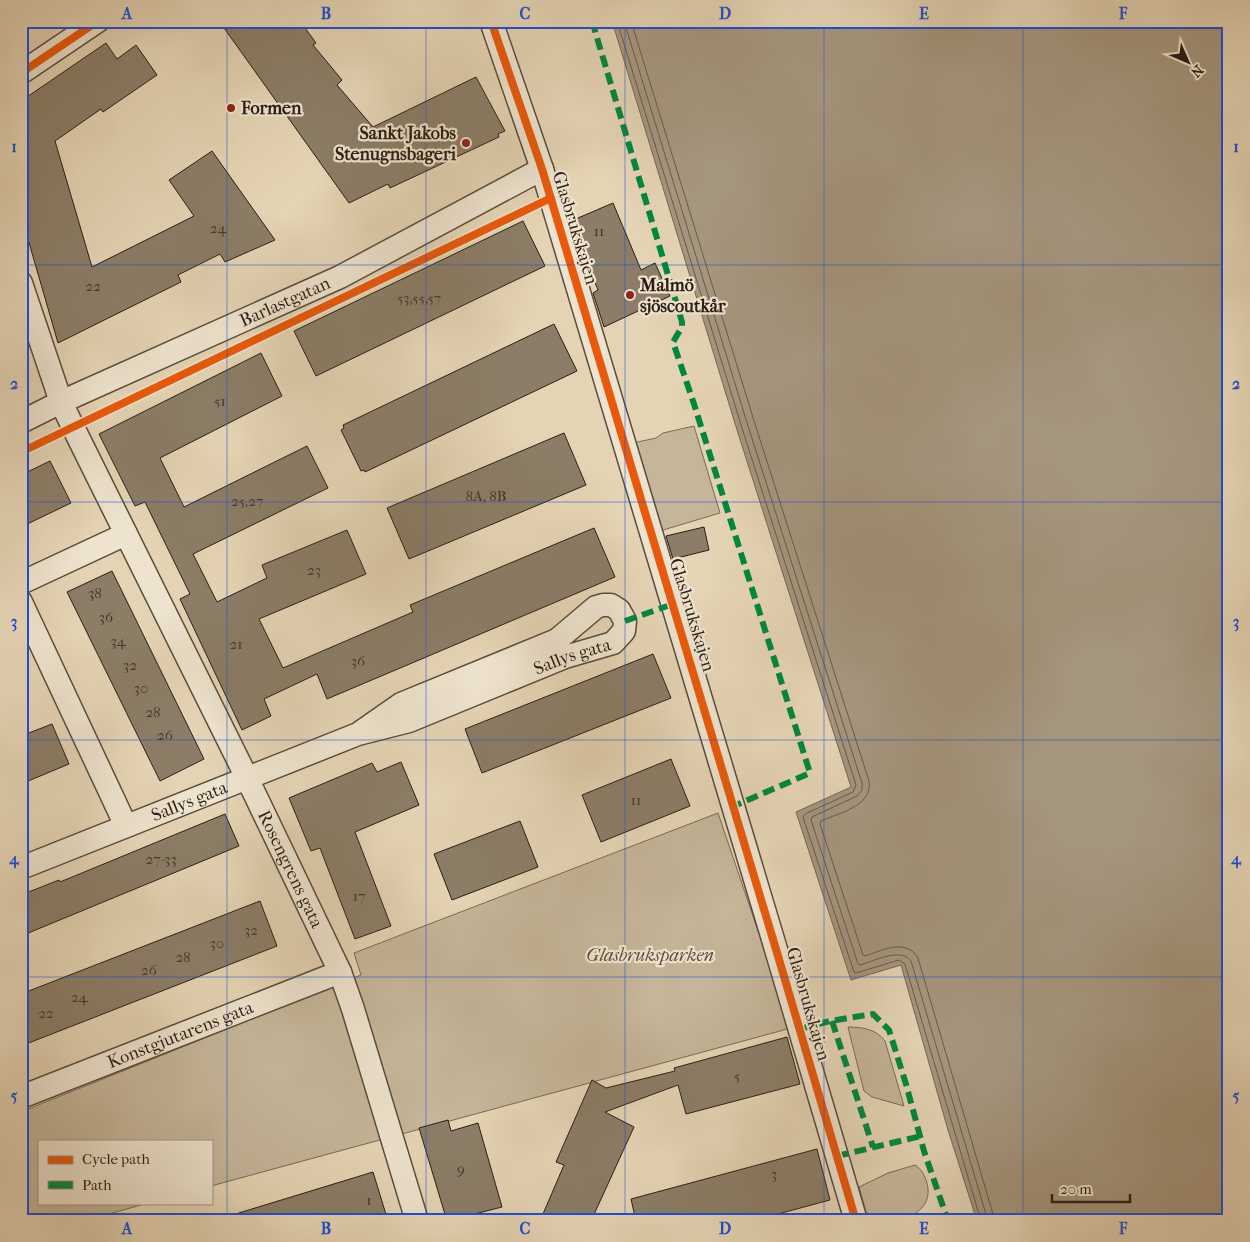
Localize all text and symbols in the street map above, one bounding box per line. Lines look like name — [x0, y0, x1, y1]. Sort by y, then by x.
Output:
text: A — [121, 4, 133, 23]
text: B — [321, 4, 331, 23]
text: C — [520, 4, 531, 23]
text: D — [719, 4, 731, 23]
text: E — [919, 4, 929, 23]
text: F — [1118, 4, 1128, 23]
north arrow — [1162, 38, 1212, 88]
text: N — [1187, 61, 1207, 81]
place label: Formen — [240, 98, 302, 119]
marker: Formen — [225, 102, 237, 114]
place label: Sankt Jakobs Stenugnsbageri — [335, 123, 457, 165]
text: 1 — [11, 137, 17, 156]
marker: Sankt Jakobs Stenugnsbageri — [460, 137, 472, 149]
text: 1 — [1233, 137, 1239, 156]
street label: Glasbrukskajen — [548, 169, 602, 288]
house number: 24 — [210, 219, 227, 237]
house number: 11 — [594, 222, 604, 240]
street label: Barlastgatan — [236, 272, 334, 331]
place label: Malmö sjöscoutkår — [639, 275, 726, 317]
house number: 22 — [85, 277, 101, 295]
house number: 53,55,57 — [397, 289, 441, 307]
marker: Malmö sjöscoutkår — [624, 289, 636, 301]
text: 2 — [10, 374, 18, 393]
text: 2 — [1232, 374, 1240, 393]
house number: 51 — [214, 392, 226, 410]
house number: 8A, 8B — [465, 487, 507, 505]
house number: 25,27 — [231, 492, 263, 510]
street label: Glasbrukskajen — [665, 556, 719, 675]
house number: 23 — [307, 561, 321, 579]
house number: 38 — [88, 584, 102, 602]
house number: 36 — [99, 608, 114, 626]
text: 3 — [11, 612, 17, 632]
text: 3 — [1233, 612, 1239, 632]
house number: 34 — [110, 632, 127, 650]
street label: Sallys gata — [531, 634, 614, 679]
house number: 21 — [229, 635, 243, 653]
house number: 36 — [351, 652, 366, 670]
house number: 32 — [123, 656, 137, 674]
house number: 30 — [134, 679, 148, 697]
house number: 28 — [145, 703, 161, 721]
house number: 26 — [157, 726, 174, 744]
street label: Sallys gata — [148, 776, 231, 826]
house number: 11 — [631, 791, 641, 809]
street label: Rosengrens gata — [254, 807, 328, 932]
text: 4 — [8, 849, 20, 869]
text: 4 — [1230, 849, 1242, 869]
house number: 27-33 — [145, 850, 177, 868]
house number: 17 — [353, 887, 365, 905]
house number: 32 — [244, 921, 258, 939]
house number: 30 — [210, 934, 224, 952]
park label: Glasbruksparken — [586, 945, 714, 966]
street label: Glasbrukskajen — [782, 945, 834, 1064]
house number: 28 — [175, 948, 191, 966]
house number: 26 — [141, 961, 158, 979]
house number: 24 — [71, 988, 88, 1006]
street label: Konstgjutarens gata — [104, 996, 257, 1073]
house number: 22 — [38, 1004, 54, 1022]
house number: 5 — [734, 1067, 740, 1085]
text: 5 — [11, 1086, 18, 1105]
text: 5 — [1233, 1086, 1240, 1105]
legend — [38, 1140, 212, 1204]
text: Cycle path — [82, 1150, 150, 1168]
house number: 9 — [457, 1160, 465, 1178]
house number: 3 — [771, 1165, 777, 1183]
scale bar — [1052, 1172, 1130, 1204]
text: Path — [82, 1176, 112, 1194]
text: 20 m — [1060, 1180, 1092, 1198]
house number: 1 — [366, 1191, 372, 1209]
text: A — [121, 1219, 133, 1238]
text: B — [321, 1219, 331, 1238]
text: C — [520, 1219, 531, 1238]
text: D — [719, 1219, 731, 1238]
text: E — [919, 1219, 929, 1238]
text: F — [1118, 1219, 1128, 1238]

